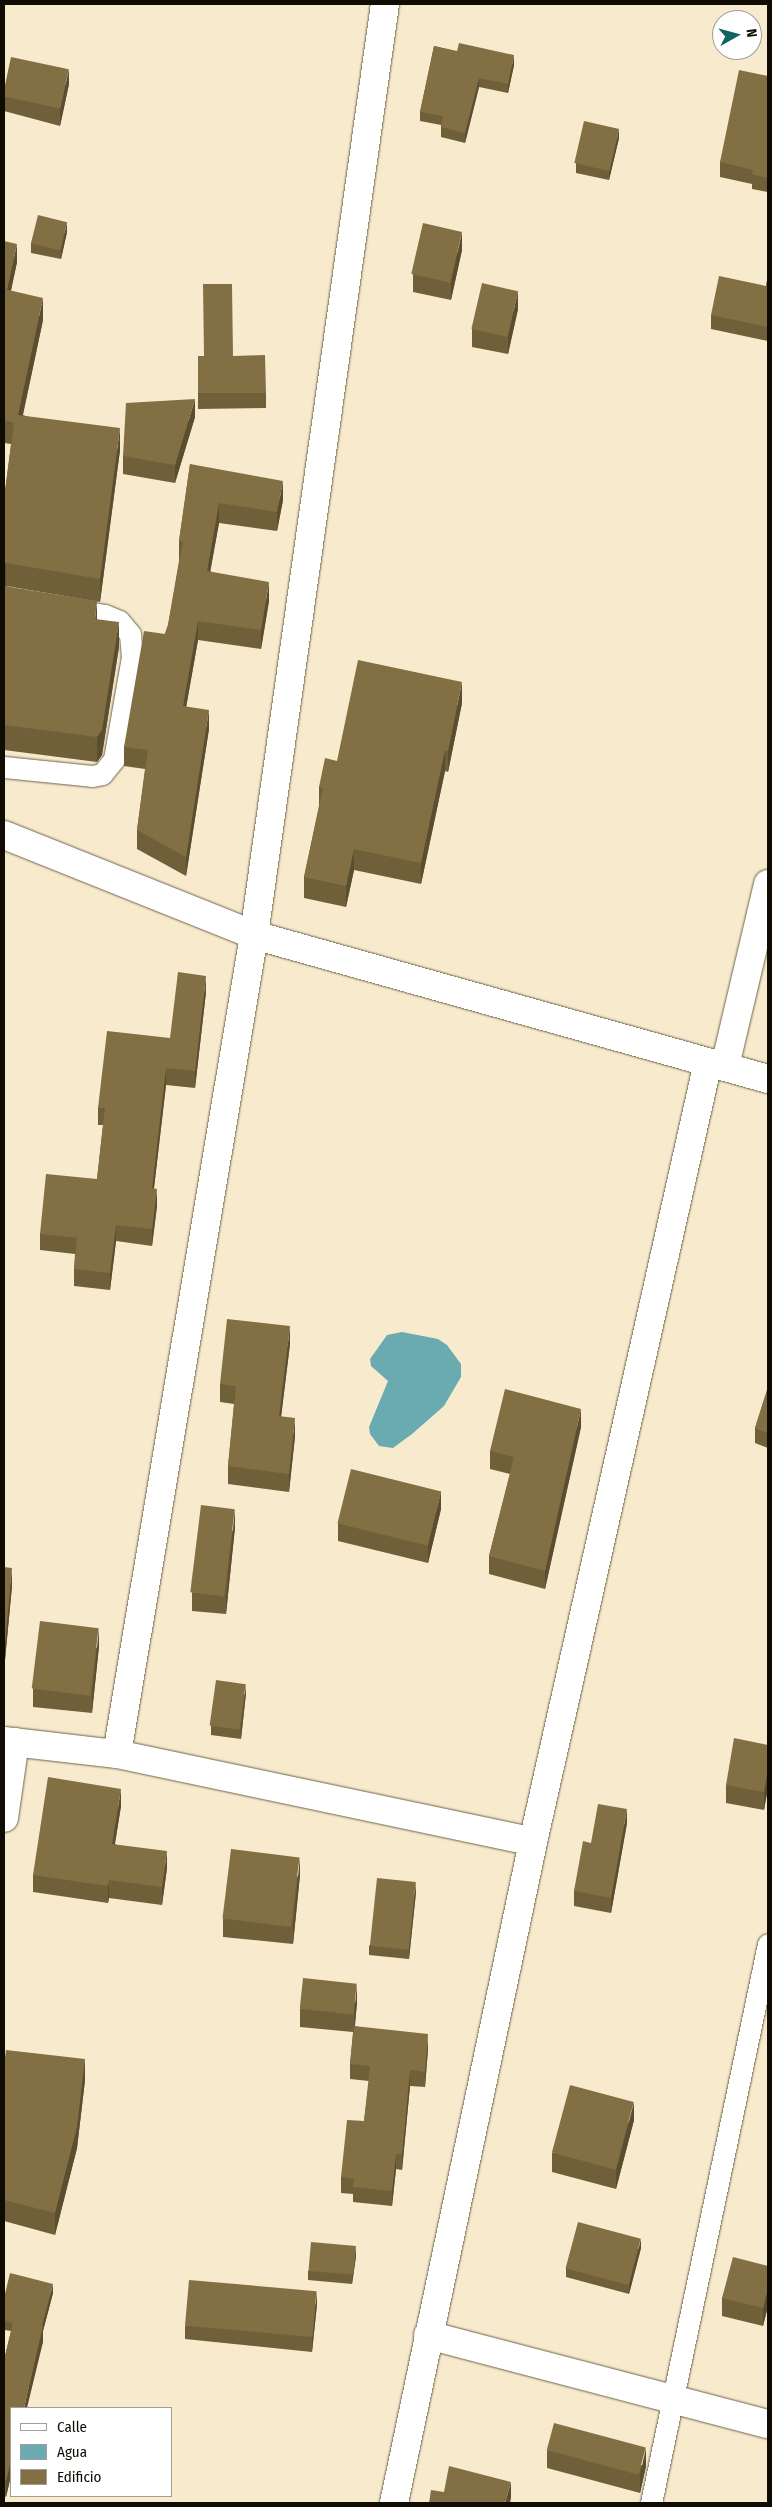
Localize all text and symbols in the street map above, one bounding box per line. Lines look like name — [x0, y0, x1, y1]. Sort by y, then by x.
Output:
north arrow — [712, 10, 762, 60]
text: N — [742, 28, 760, 38]
legend — [10, 2407, 172, 2497]
text: Calle — [57, 2418, 87, 2436]
text: Agua — [57, 2443, 87, 2461]
text: Edificio — [57, 2468, 102, 2486]

